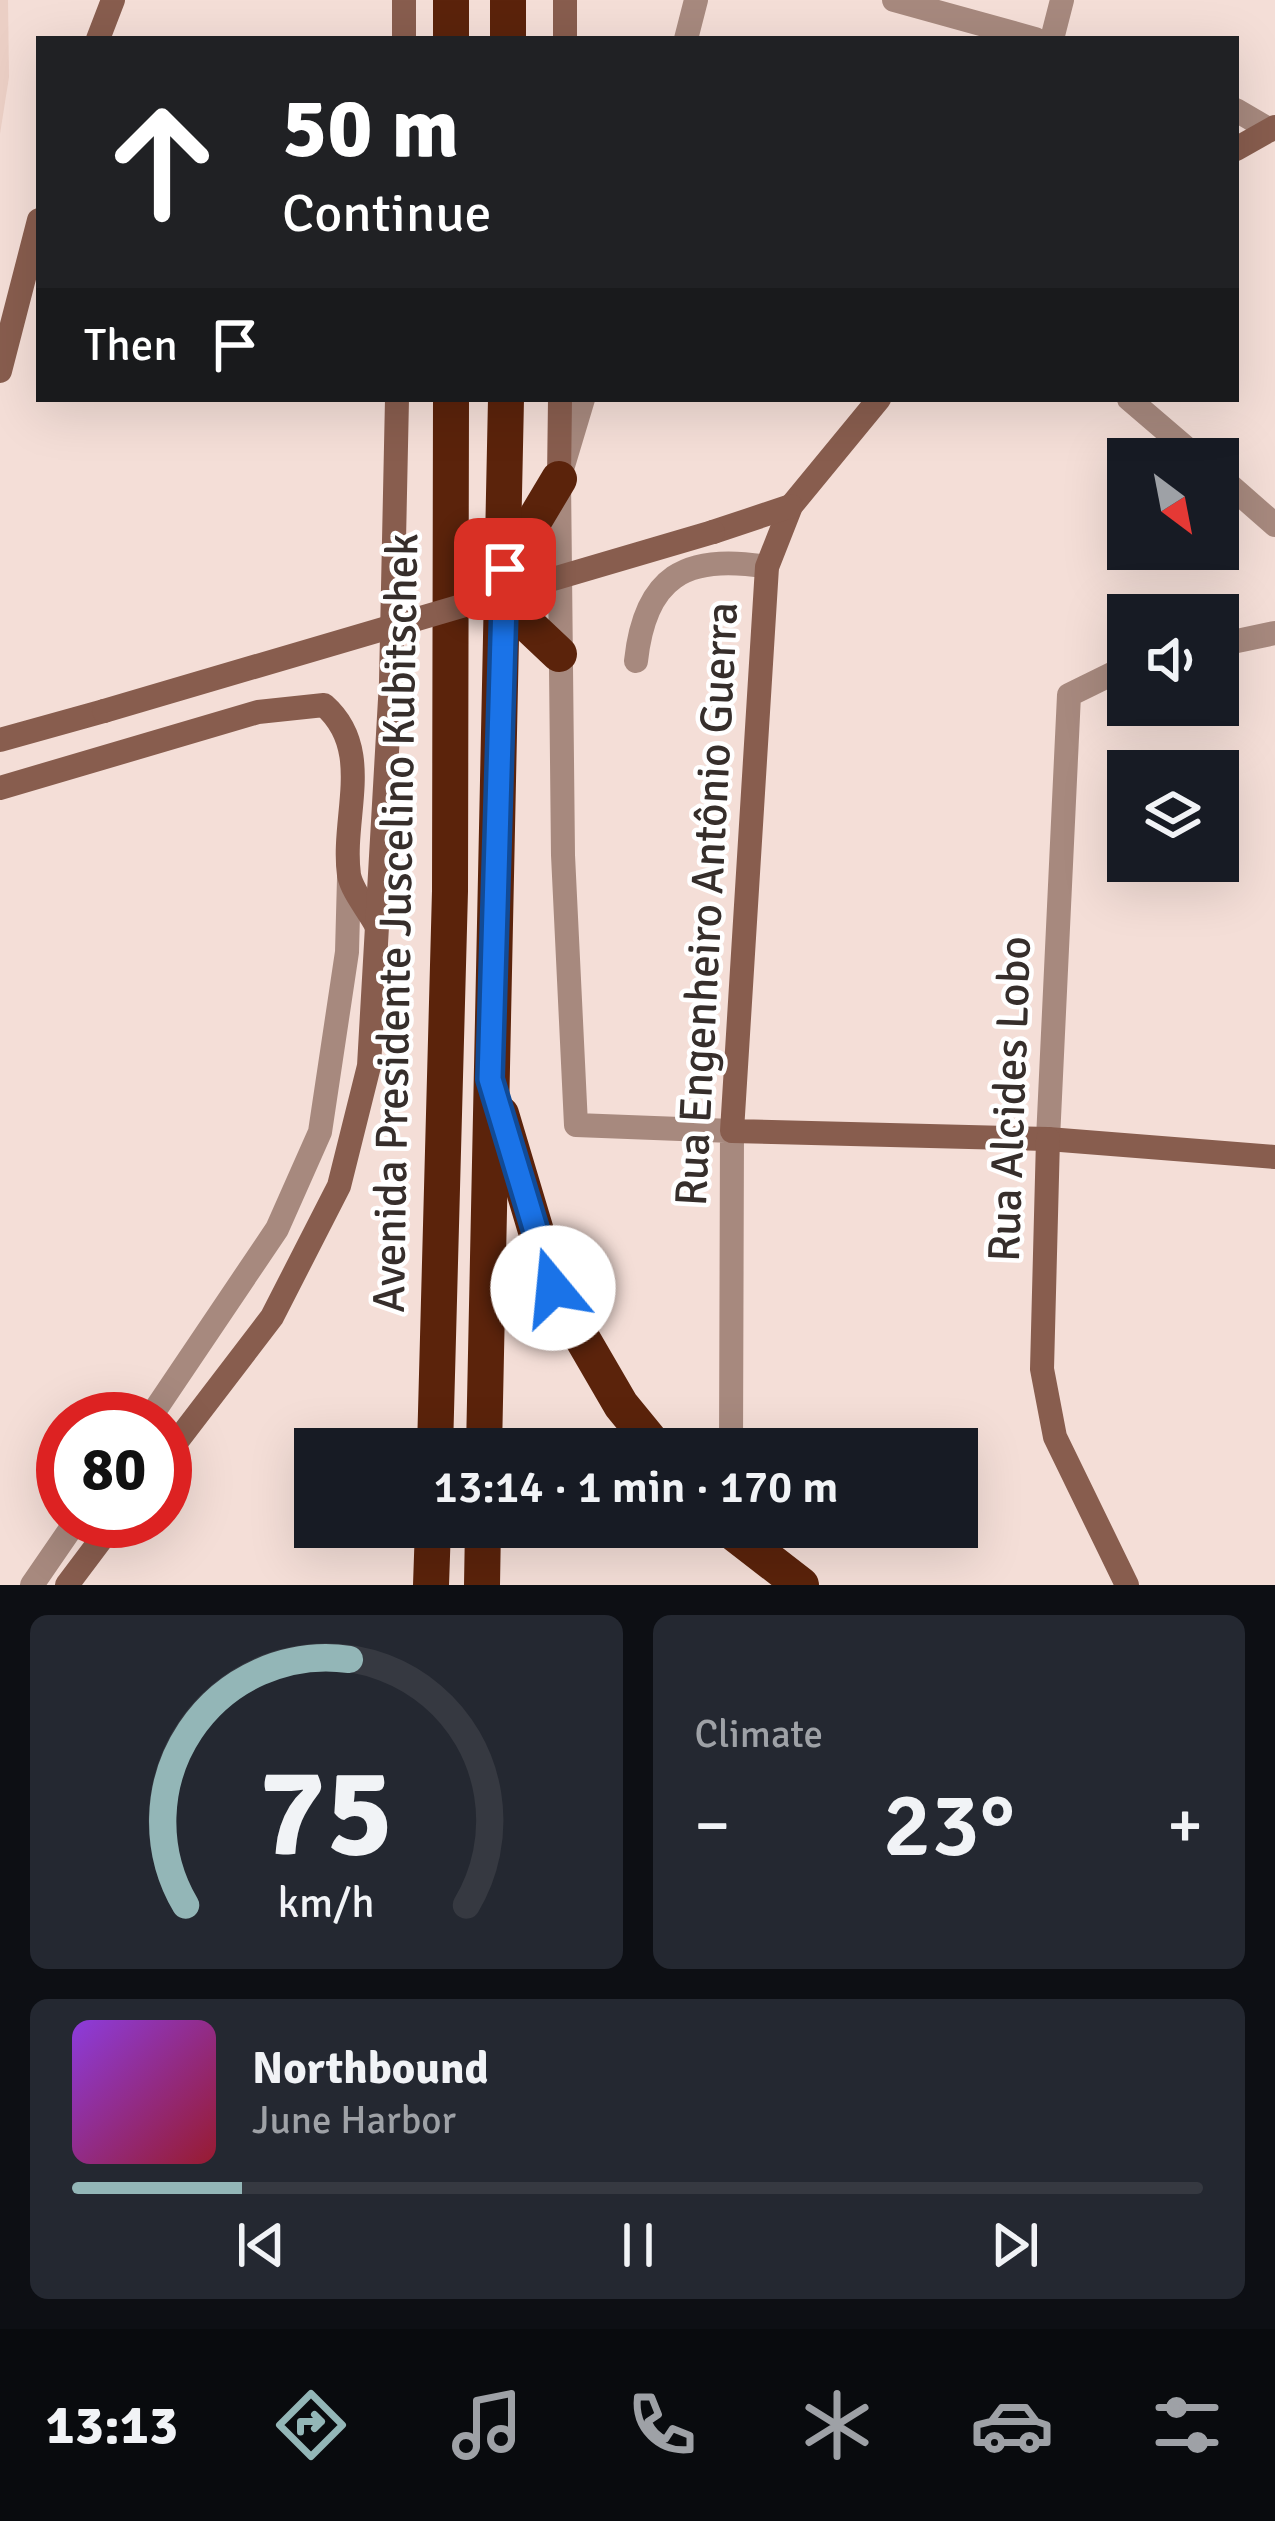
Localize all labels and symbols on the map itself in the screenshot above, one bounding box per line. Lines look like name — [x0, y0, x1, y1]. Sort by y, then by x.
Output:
north arrow — [1107, 438, 1239, 570]
pin — [454, 518, 556, 620]
street label: Avenida Presidente Juscelino Kubitschek — [362, 533, 430, 1313]
street label: Rua Engenheiro Antônio Guerra — [664, 601, 750, 1207]
street label: Rua Alcides Lobo — [977, 935, 1043, 1263]
position arrow — [490, 1225, 616, 1351]
speed limit sign: 80 — [36, 1392, 192, 1548]

